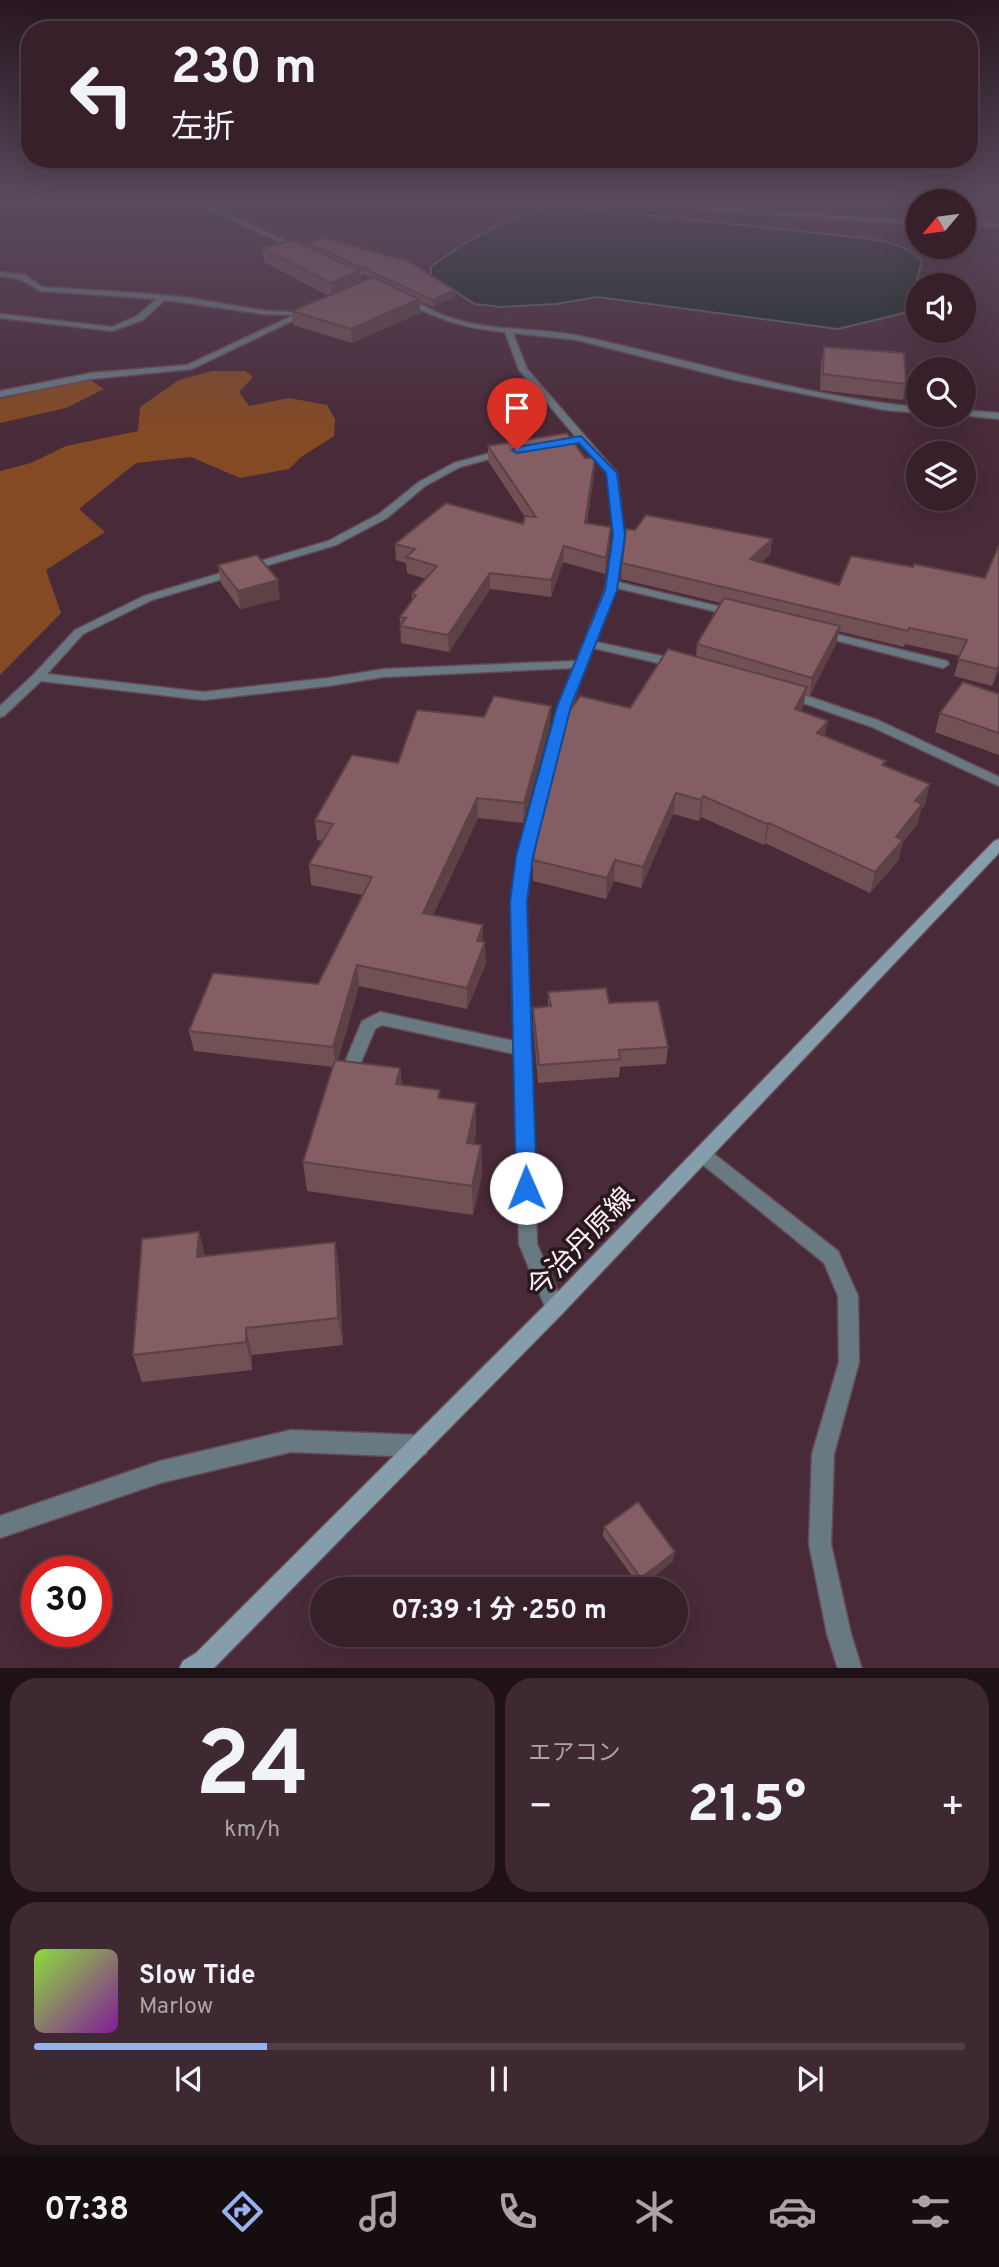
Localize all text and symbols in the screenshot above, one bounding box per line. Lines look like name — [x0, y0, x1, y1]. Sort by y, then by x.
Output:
text: 230 m — [171, 39, 317, 101]
icon: left — [56, 49, 147, 140]
text: 左折 — [171, 109, 235, 149]
north arrow — [906, 189, 976, 259]
map controls — [906, 189, 976, 511]
button: sound — [906, 273, 976, 343]
button: search — [906, 357, 976, 427]
pin — [487, 378, 547, 450]
icon: arrive — [498, 389, 536, 427]
button: layers — [906, 441, 976, 511]
position arrow — [489, 1151, 563, 1225]
street label: 今治丹原線 — [521, 1181, 644, 1307]
speed limit sign: 30 — [21, 1556, 112, 1647]
text: 07:39 · 1 分 · 250 m — [391, 1595, 607, 1628]
text: 24 — [195, 1713, 309, 1828]
text: エアコン — [529, 1740, 621, 1769]
text: 21.5° — [687, 1774, 806, 1840]
text: − — [529, 1784, 553, 1833]
text: + — [940, 1784, 965, 1833]
text: km/h — [224, 1816, 280, 1845]
text: Slow Tide — [139, 1960, 256, 1993]
text: Marlow — [139, 1993, 213, 2022]
icon: previous — [170, 2060, 208, 2098]
icon: pause — [480, 2060, 518, 2098]
icon: next — [791, 2060, 829, 2098]
icon: directions — [218, 2187, 267, 2236]
icon: music — [355, 2187, 404, 2236]
icon: phone — [493, 2187, 542, 2236]
icon: climate — [630, 2187, 679, 2236]
icon: car — [768, 2187, 817, 2236]
icon: filters — [906, 2187, 955, 2236]
text: 07:38 — [44, 2191, 129, 2231]

